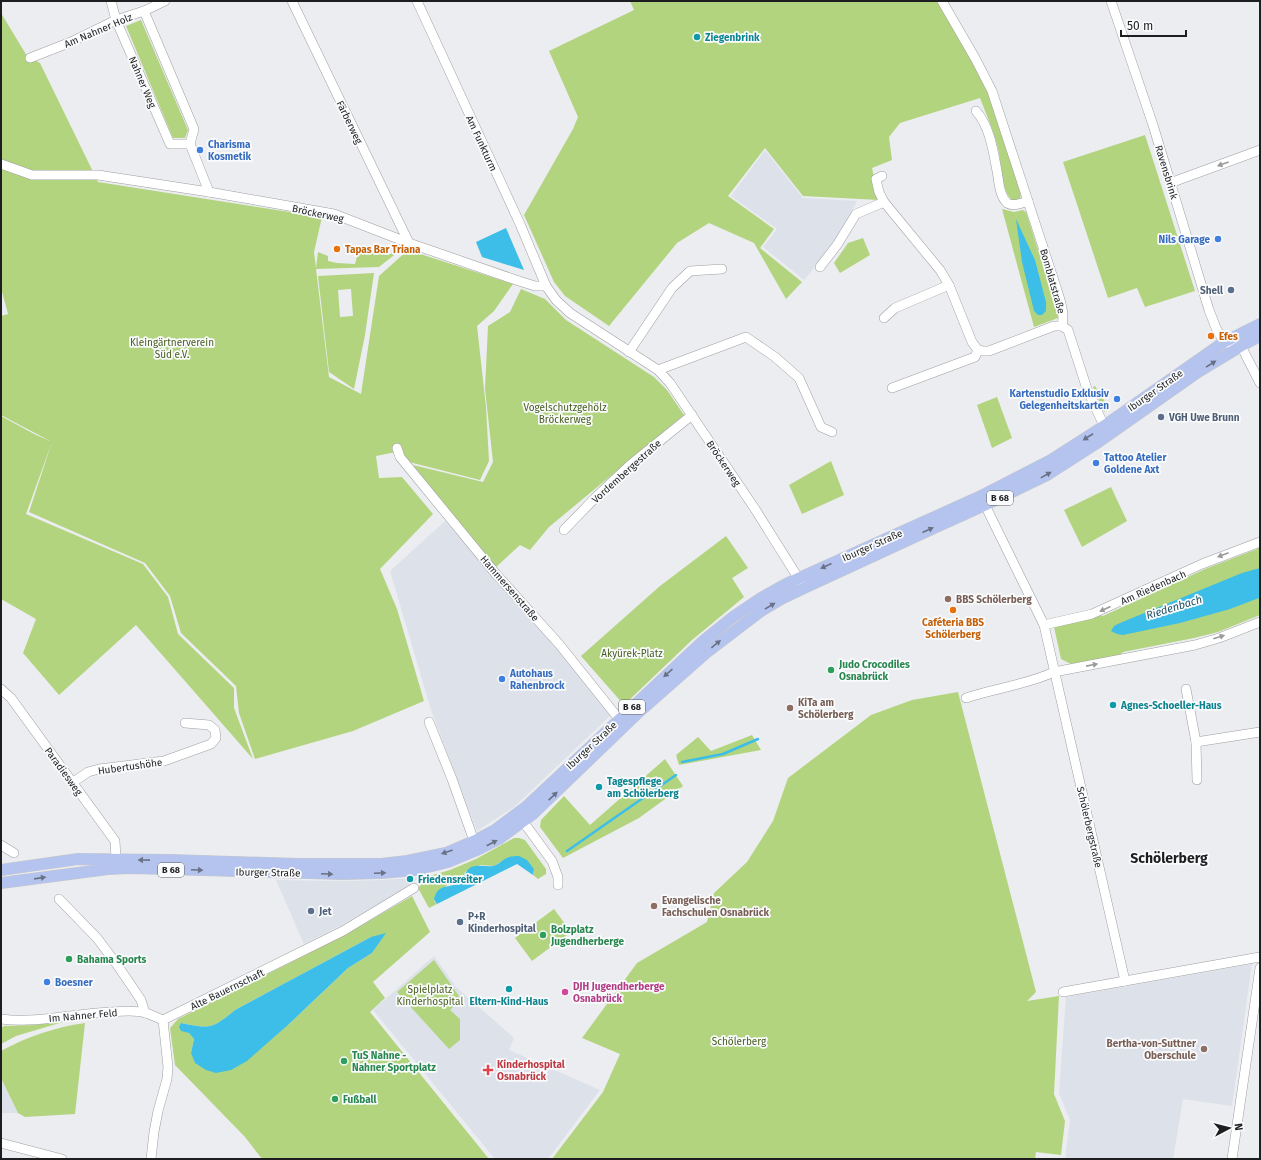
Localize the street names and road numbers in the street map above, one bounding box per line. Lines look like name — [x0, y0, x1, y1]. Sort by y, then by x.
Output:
street label: Am Nahner Holz — [62, 11, 135, 51]
street label: Nahner Weg — [126, 55, 159, 111]
street label: Färberweg — [333, 99, 365, 147]
street label: Am Funkturm — [463, 114, 499, 173]
street label: Ravensbrink — [1152, 144, 1180, 202]
street label: Bröckerweg — [291, 203, 345, 225]
street label: Bomblatstraße — [1037, 247, 1067, 315]
street label: Iburger Straße — [1126, 367, 1186, 414]
street label: Vordembergestraße — [590, 438, 664, 506]
street label: Bröckerweg — [704, 438, 743, 489]
road number: B 68 — [987, 491, 1013, 505]
street label: Iburger Straße — [840, 527, 904, 565]
street label: Hammersenstraße — [477, 553, 541, 624]
street label: Am Riedenbach — [1118, 567, 1188, 607]
road number: B 68 — [619, 700, 645, 714]
street label: Iburger Straße — [564, 719, 619, 772]
street label: Paradiesweg — [42, 745, 85, 799]
street label: Hubertushöhe — [97, 757, 163, 777]
street label: Schölerbergstraße — [1074, 785, 1104, 869]
road number: B 68 — [158, 863, 184, 877]
street label: Iburger Straße — [235, 866, 300, 880]
street label: Alte Bauernschaft — [189, 967, 267, 1013]
street label: Im Nahner Feld — [48, 1007, 118, 1025]

